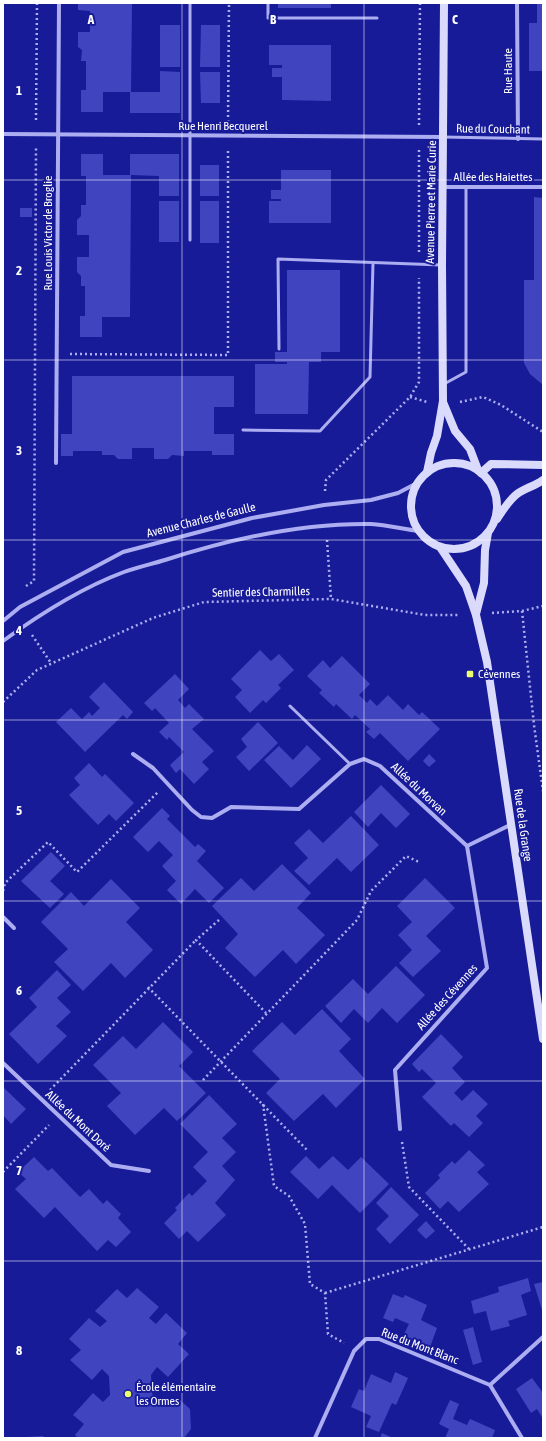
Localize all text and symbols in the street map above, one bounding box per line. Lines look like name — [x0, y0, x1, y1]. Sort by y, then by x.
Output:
text: A — [87, 12, 95, 27]
text: B — [270, 12, 277, 27]
text: C — [452, 12, 458, 27]
street label: Rue Haute — [501, 48, 515, 94]
text: 1 — [16, 83, 22, 98]
street label: Rue Henri Becquerel — [178, 119, 269, 133]
street label: Rue du Couchant — [456, 121, 531, 137]
street label: Avenue Pierre et Marie Curie — [423, 140, 439, 264]
street label: Allée des Haiettes — [454, 170, 532, 184]
street label: Rue Louis Victor de Broglie — [41, 175, 55, 291]
text: 2 — [16, 263, 22, 278]
text: 3 — [16, 443, 22, 458]
street label: Avenue Charles de Gaulle — [145, 500, 257, 540]
street label: Sentier des Charmilles — [212, 584, 310, 600]
text: 4 — [15, 623, 22, 638]
place label: Cévennes — [478, 667, 520, 681]
marker: Cévennes — [465, 669, 475, 679]
street label: Allée du Morvan — [388, 760, 450, 818]
street label: Rue de la Grange — [511, 788, 535, 862]
text: 5 — [16, 803, 22, 818]
street label: Allée des Cévennes — [414, 961, 480, 1033]
text: 6 — [16, 983, 22, 998]
street label: Allée du Mont Doré — [43, 1087, 113, 1155]
text: 7 — [16, 1163, 22, 1178]
street label: Rue du Mont Blanc — [380, 1325, 461, 1367]
text: 8 — [16, 1343, 22, 1358]
place label: École élémentaire les Ormes — [136, 1380, 216, 1408]
marker: École élémentaire les Ormes — [123, 1389, 133, 1399]

